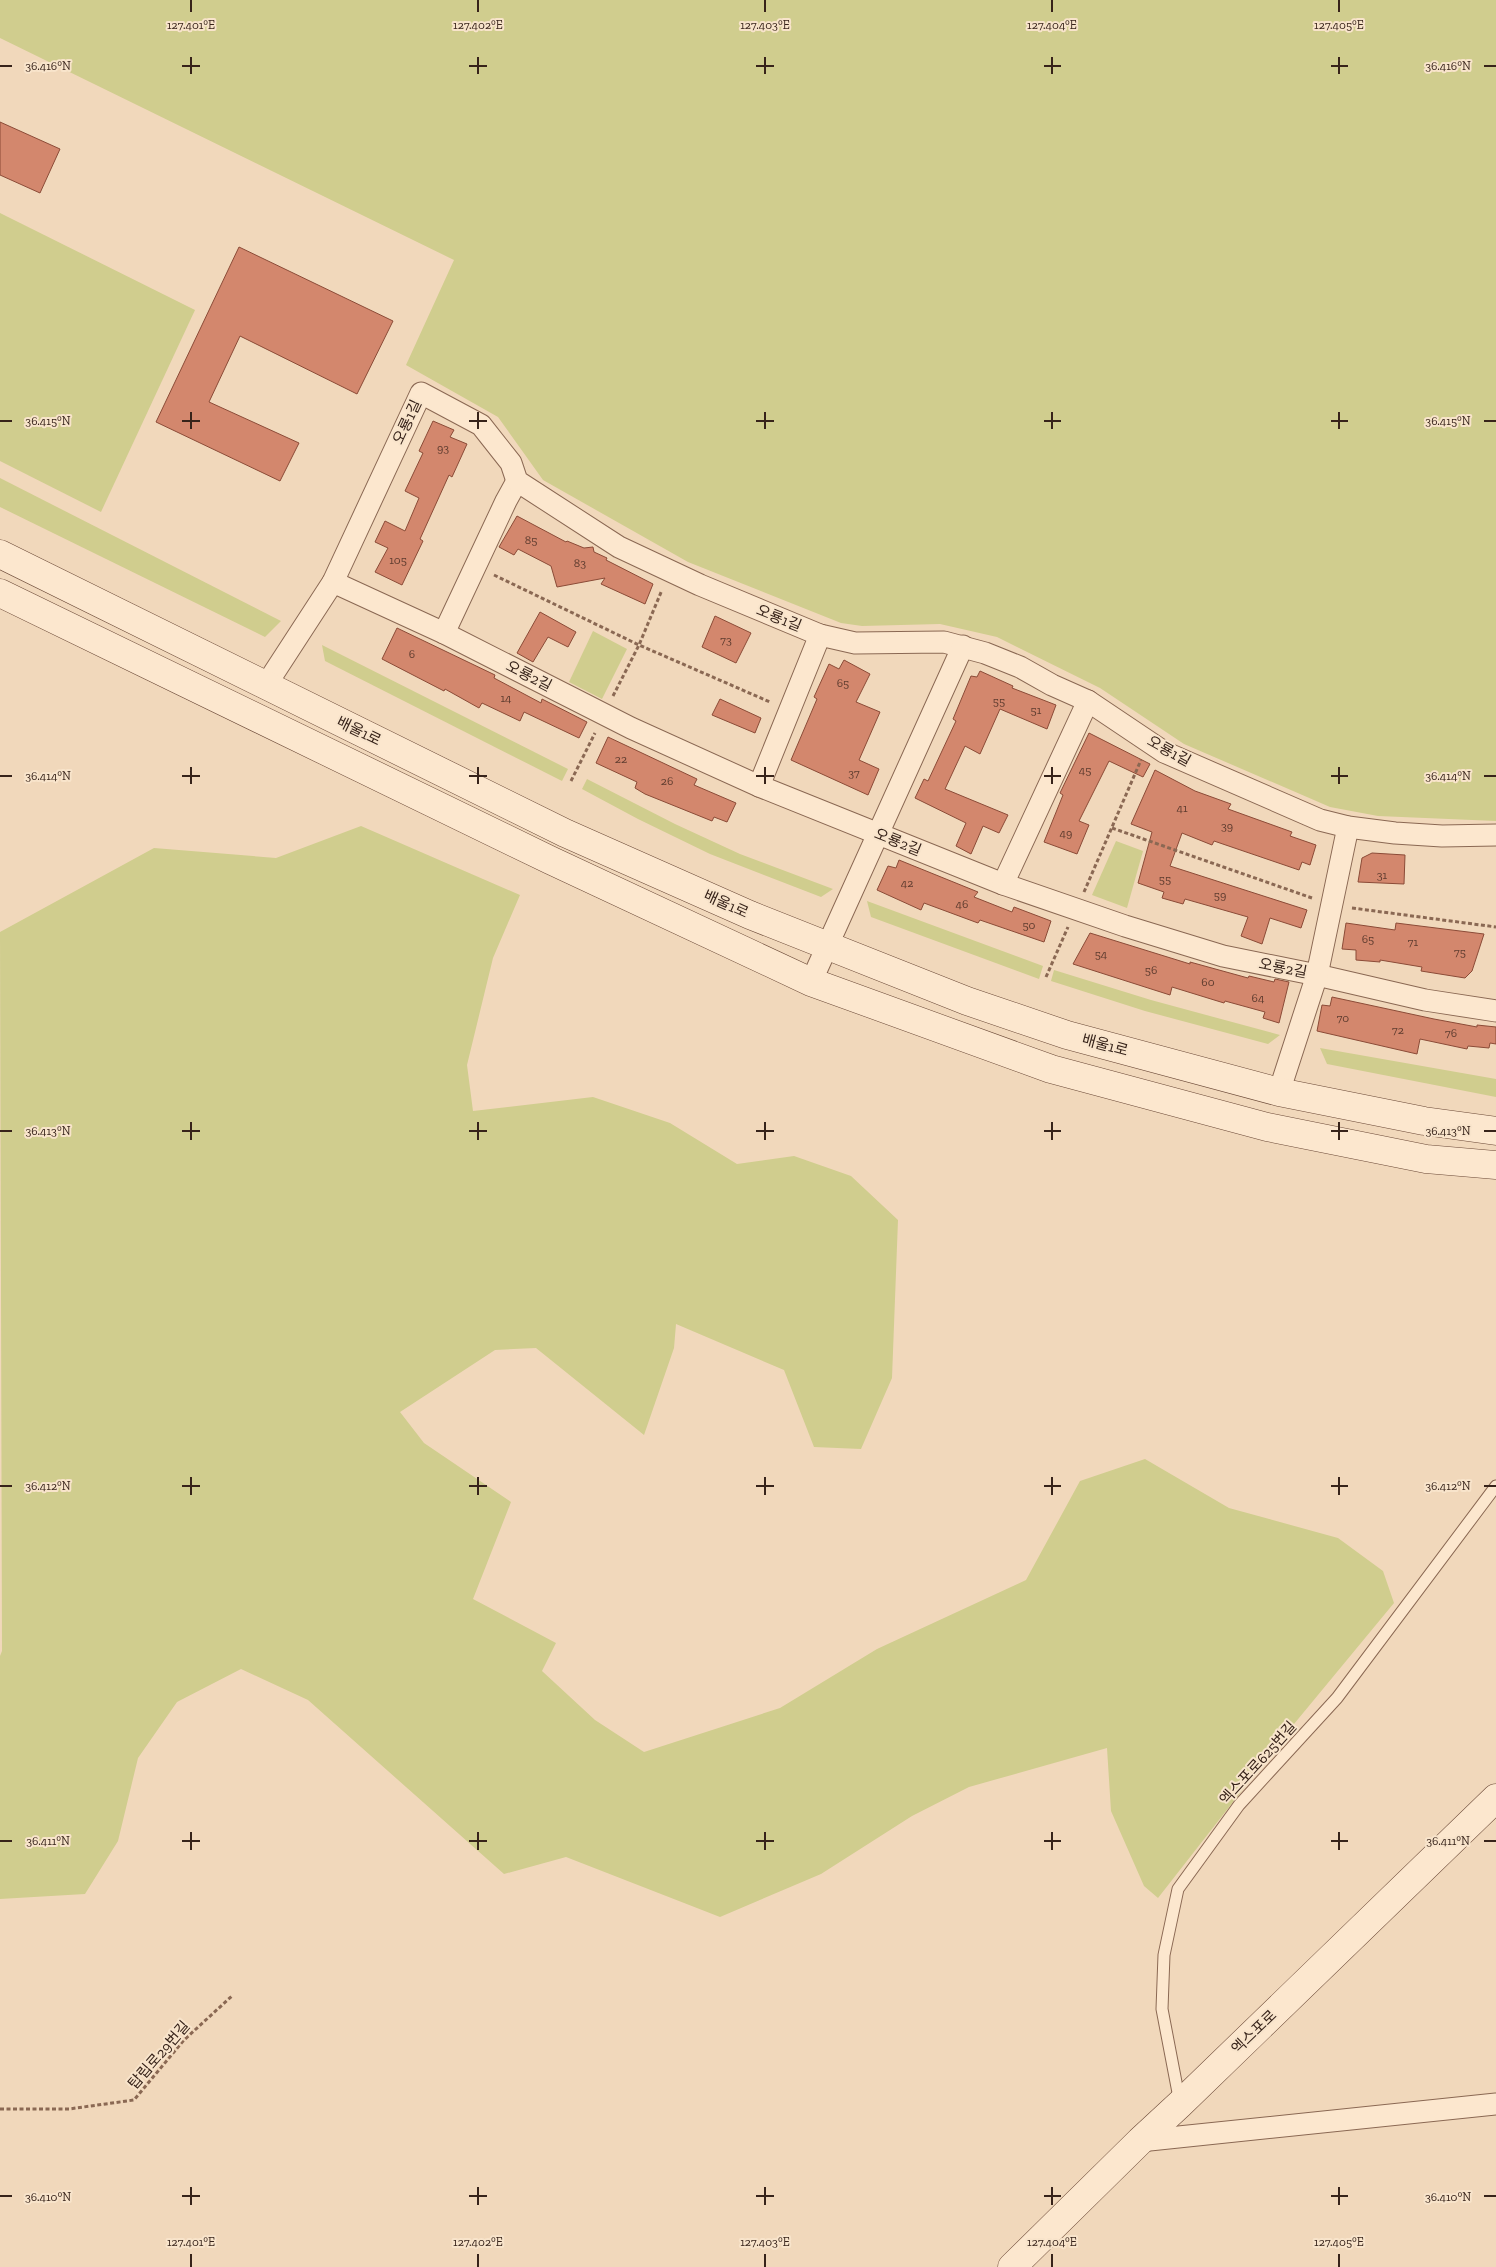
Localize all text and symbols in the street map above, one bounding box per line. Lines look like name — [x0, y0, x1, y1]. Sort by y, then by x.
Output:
text: 127.401°E — [167, 18, 215, 32]
text: 127.402°E — [453, 18, 503, 32]
text: 127.403°E — [740, 18, 790, 32]
text: 127.404°E — [1027, 18, 1077, 32]
text: 127.405°E — [1314, 18, 1364, 32]
text: 36.416°N — [25, 59, 71, 73]
text: 36.416°N — [1425, 59, 1471, 73]
street label: 오룡1길 — [389, 397, 425, 447]
text: 36.415°N — [25, 414, 71, 428]
text: 36.415°N — [1425, 414, 1471, 428]
house number: 93 — [437, 441, 449, 455]
house number: 85 — [525, 533, 537, 547]
house number: 105 — [389, 553, 407, 567]
house number: 83 — [574, 556, 586, 570]
street label: 오룡1길 — [754, 601, 804, 635]
house number: 73 — [720, 633, 732, 647]
house number: 6 — [409, 647, 415, 661]
street label: 오룡2길 — [503, 657, 555, 695]
house number: 65 — [837, 676, 849, 690]
house number: 14 — [500, 691, 512, 705]
house number: 55 — [993, 694, 1005, 708]
house number: 51 — [1031, 703, 1042, 717]
street label: 배울1로 — [334, 713, 384, 749]
street label: 오룡1길 — [1144, 732, 1194, 770]
house number: 22 — [615, 752, 627, 766]
house number: 45 — [1079, 763, 1091, 777]
house number: 37 — [848, 766, 860, 780]
text: 36.414°N — [25, 769, 71, 783]
text: 36.414°N — [1425, 769, 1471, 783]
house number: 26 — [661, 774, 673, 788]
house number: 41 — [1176, 801, 1188, 815]
house number: 39 — [1221, 819, 1233, 833]
street label: 오룡2길 — [872, 824, 924, 860]
house number: 49 — [1060, 826, 1072, 840]
house number: 31 — [1377, 868, 1388, 882]
house number: 55 — [1159, 872, 1171, 886]
house number: 42 — [901, 876, 913, 890]
street label: 배울1로 — [701, 886, 751, 922]
house number: 59 — [1214, 888, 1226, 902]
house number: 46 — [956, 897, 968, 911]
house number: 50 — [1022, 918, 1036, 932]
house number: 65 — [1362, 932, 1374, 946]
house number: 71 — [1408, 935, 1419, 949]
house number: 75 — [1454, 945, 1466, 959]
house number: 54 — [1095, 947, 1108, 961]
street label: 오룡2길 — [1257, 954, 1309, 982]
house number: 56 — [1145, 963, 1157, 977]
house number: 60 — [1201, 975, 1215, 989]
house number: 64 — [1252, 991, 1265, 1005]
house number: 70 — [1337, 1011, 1349, 1025]
house number: 72 — [1392, 1023, 1404, 1037]
house number: 76 — [1445, 1026, 1457, 1040]
street label: 배울1로 — [1080, 1030, 1130, 1060]
text: 36.413°N — [25, 1124, 71, 1138]
text: 36.413°N — [1425, 1124, 1471, 1138]
text: 36.412°N — [25, 1479, 71, 1493]
text: 36.412°N — [1425, 1479, 1471, 1493]
street label: 엑스포로625번길 — [1216, 1718, 1300, 1808]
text: 36.411°N — [26, 1834, 70, 1848]
text: 36.411°N — [1426, 1834, 1470, 1848]
street label: 엑스포로 — [1228, 2006, 1280, 2058]
street label: 탑립로29번길 — [124, 2017, 194, 2093]
text: 36.410°N — [25, 2190, 71, 2204]
text: 36.410°N — [1425, 2190, 1471, 2204]
text: 127.401°E — [167, 2235, 215, 2249]
text: 127.402°E — [453, 2235, 503, 2249]
text: 127.403°E — [740, 2235, 790, 2249]
text: 127.404°E — [1027, 2235, 1077, 2249]
text: 127.405°E — [1314, 2235, 1364, 2249]

